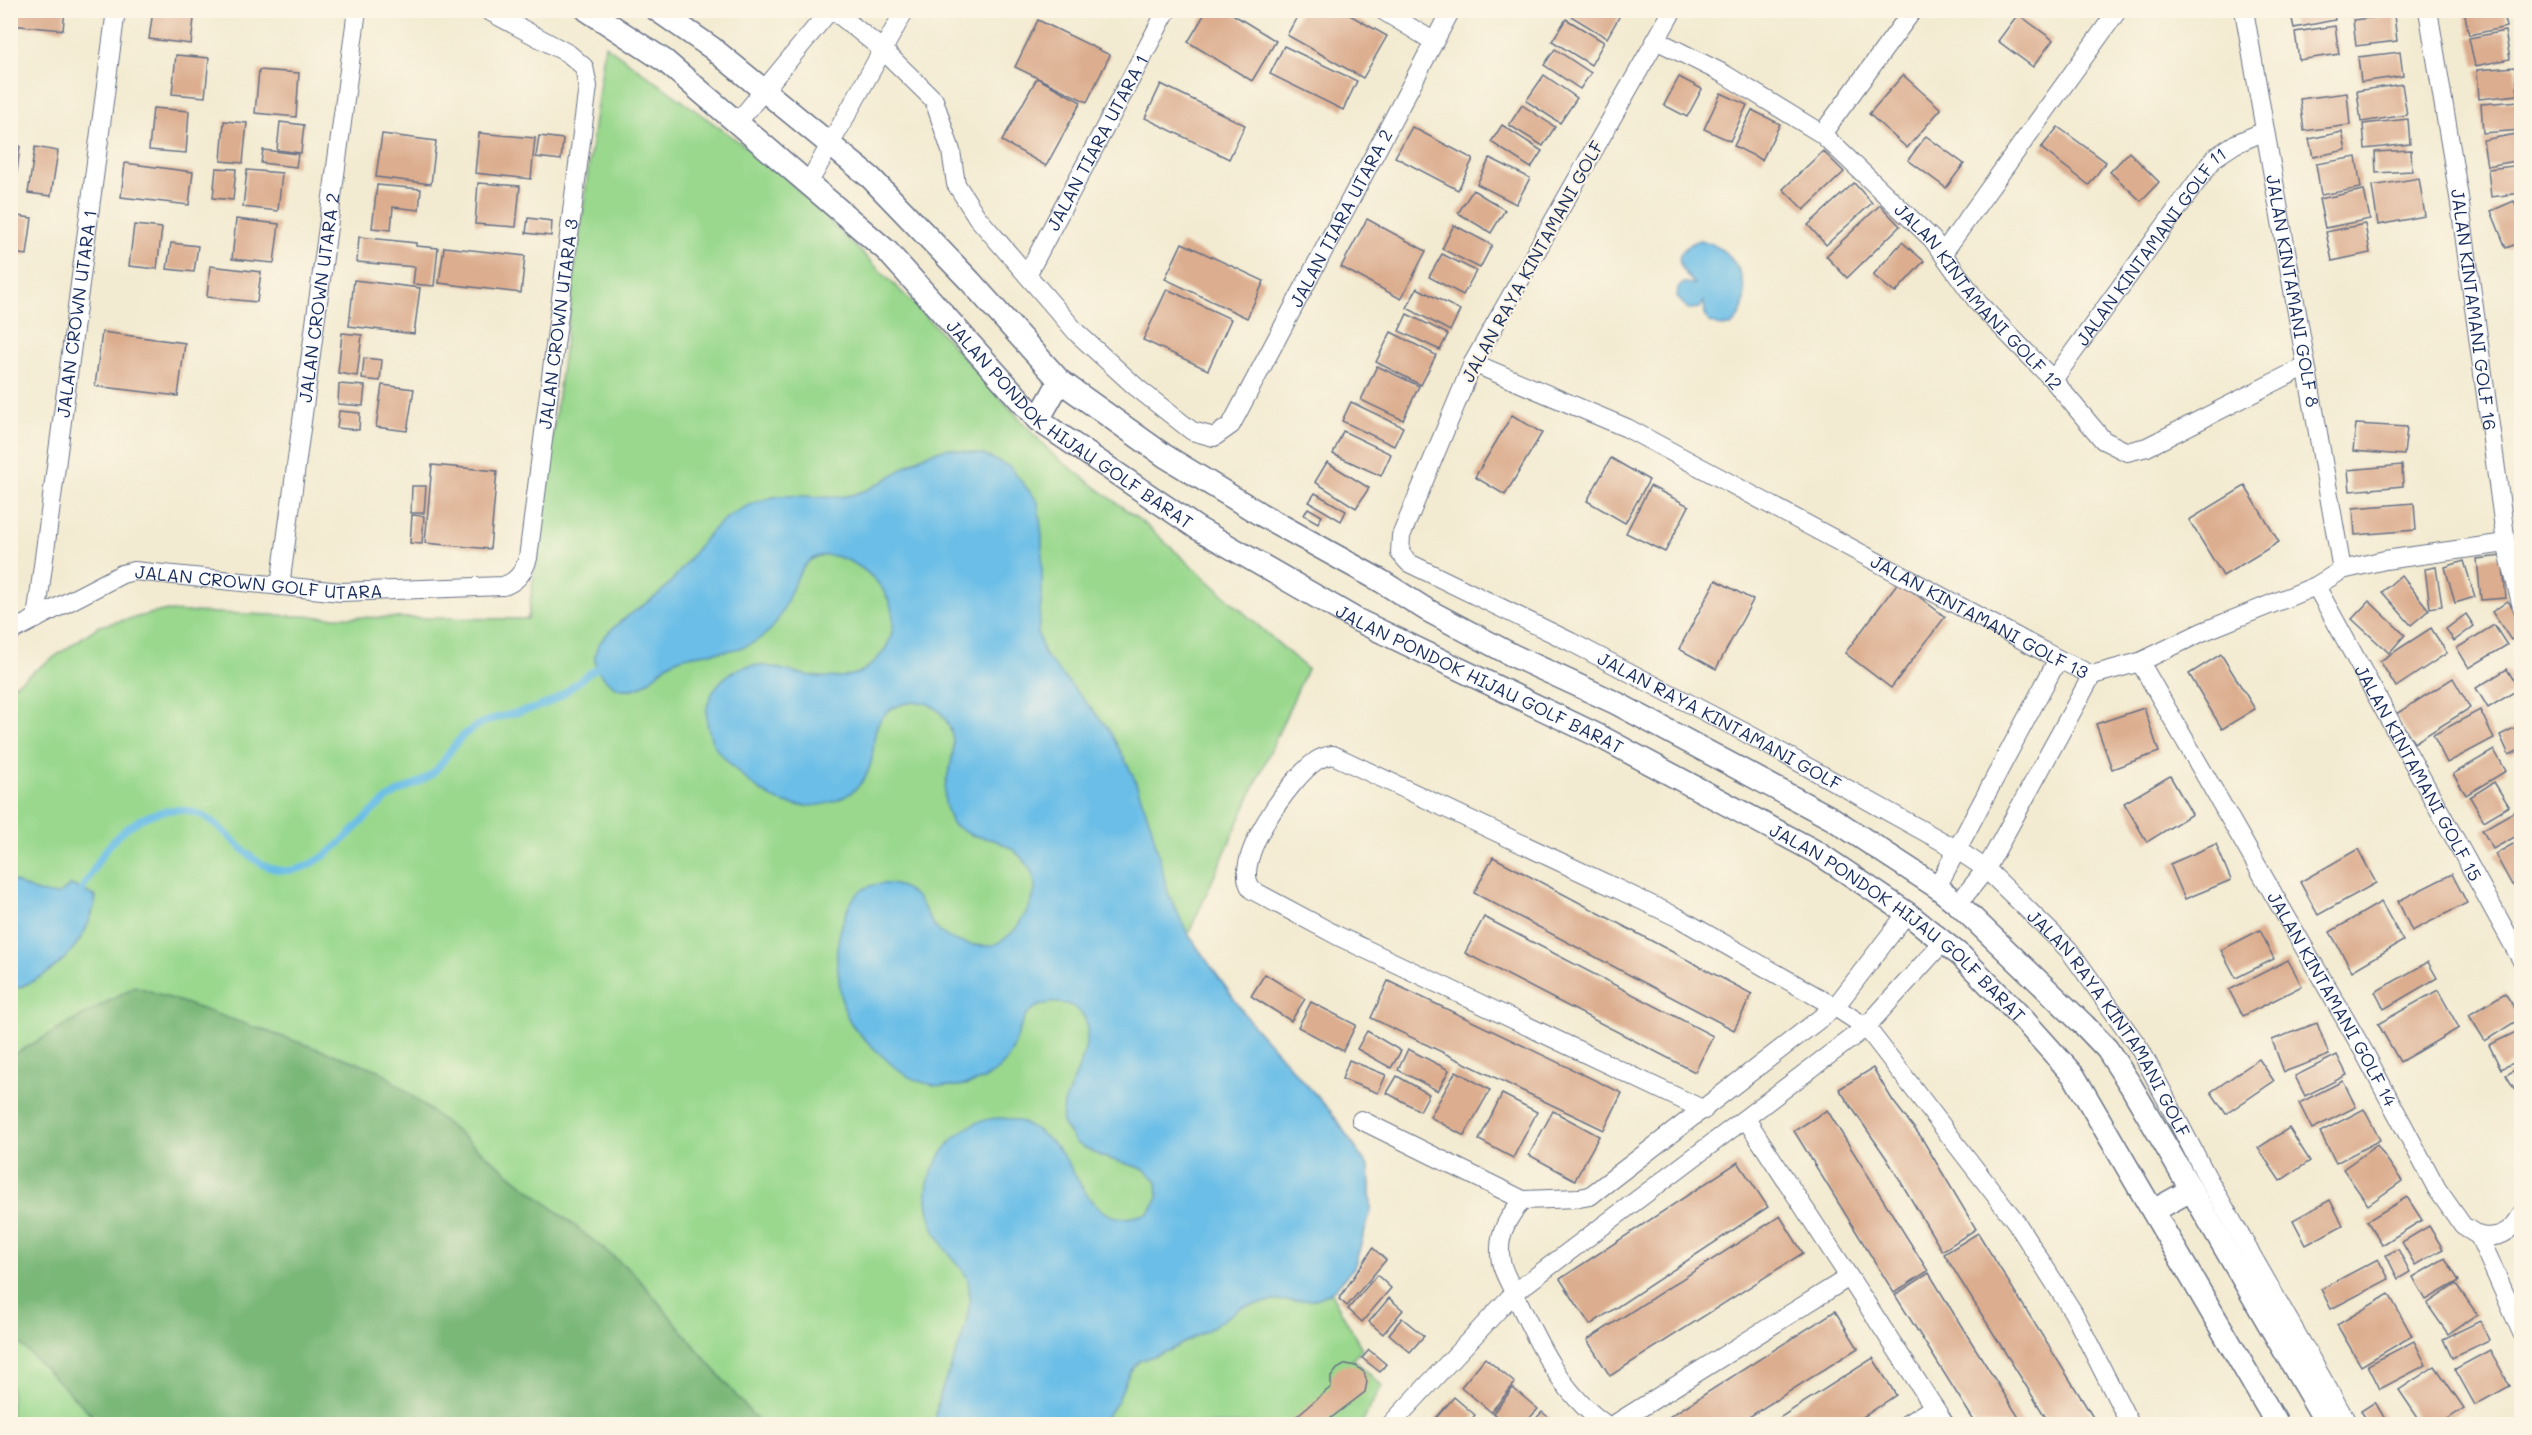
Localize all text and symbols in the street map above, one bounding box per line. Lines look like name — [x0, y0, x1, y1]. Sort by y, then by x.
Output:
street label: JALAN TIARA UTARA 1 — [1041, 50, 1153, 235]
street label: JALAN TIARA UTARA 2 — [1284, 125, 1398, 311]
street label: JALAN RAYA KINTAMANI GOLF — [1455, 136, 1609, 386]
street label: JALAN KINTAMANI GOLF 11 — [2070, 141, 2231, 350]
street label: JALAN KINTAMANI GOLF 8 — [2261, 173, 2325, 409]
street label: JALAN KINTAMANI GOLF 16 — [2446, 187, 2503, 432]
street label: JALAN CROWN UTARA 2 — [293, 191, 344, 404]
street label: JALAN KINTAMANI GOLF 12 — [1889, 198, 2068, 395]
street label: JALAN CROWN UTARA 1 — [51, 208, 102, 419]
street label: JALAN CROWN UTARA 3 — [533, 217, 583, 430]
street label: JALAN PONDOK HIJAU GOLF BARAT — [941, 314, 1198, 534]
street label: JALAN KINTAMANI GOLF 13 — [1867, 549, 2093, 684]
street label: JALAN CROWN GOLF UTARA — [134, 559, 383, 604]
street label: JALAN PONDOK HIJAU GOLF BARAT — [1332, 599, 1628, 759]
street label: JALAN RAYA KINTAMANI GOLF — [1594, 646, 1846, 795]
street label: JALAN KINTAMANI GOLF 15 — [2349, 660, 2488, 885]
street label: JALAN PONDOK HIJAU GOLF BARAT — [1766, 818, 2031, 1027]
street label: JALAN KINTAMANI GOLF 14 — [2262, 887, 2403, 1111]
street label: JALAN RAYA KINTAMANI GOLF — [2022, 904, 2196, 1141]

